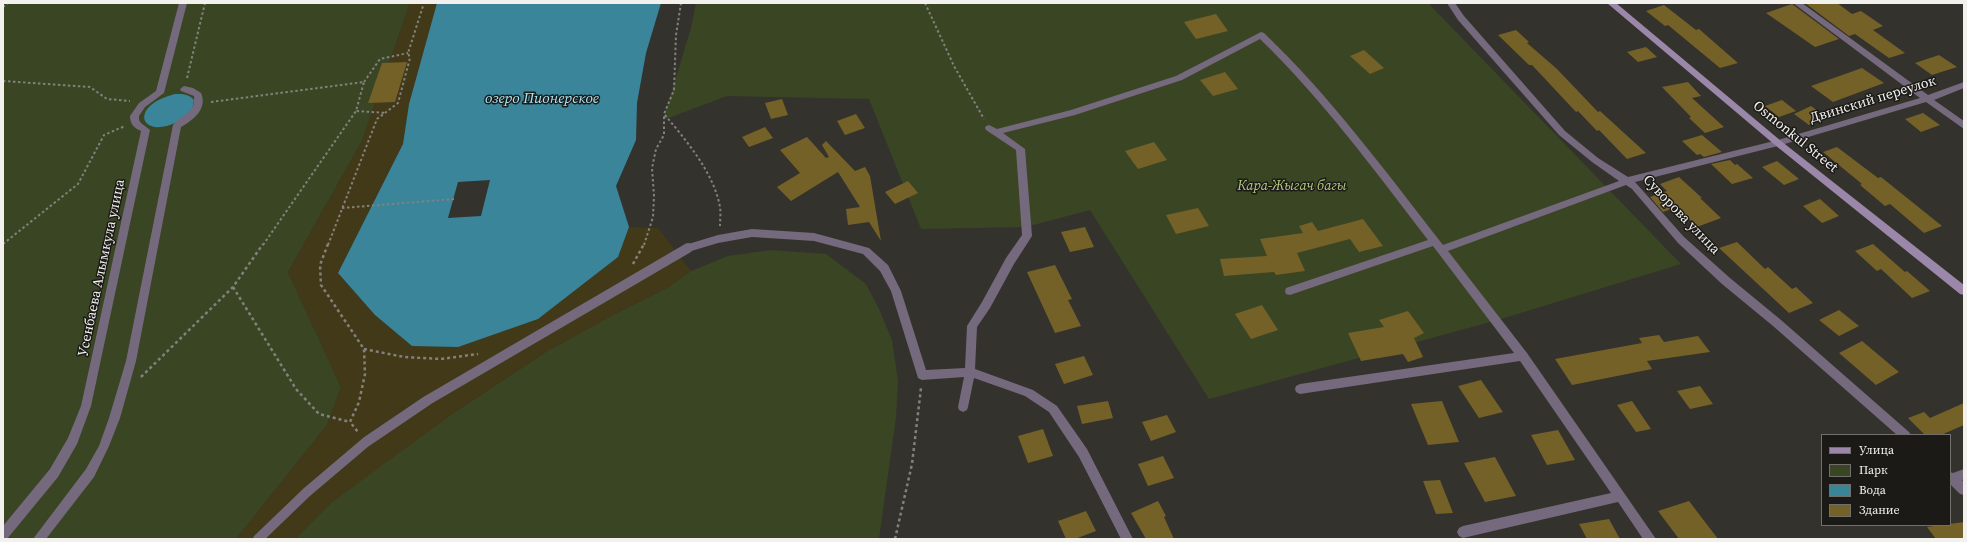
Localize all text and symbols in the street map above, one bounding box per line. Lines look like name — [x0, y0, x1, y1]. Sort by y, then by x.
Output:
street label: Двинский переулок — [1808, 73, 1938, 127]
water label: озеро Пионерское — [485, 90, 599, 108]
street label: Osmonkul Street — [1749, 98, 1841, 176]
street label: Суворова улица — [1639, 172, 1723, 258]
street label: Усенбаева Алымкула улица — [75, 178, 129, 358]
park label: Кара-Жыгач багы — [1237, 178, 1347, 194]
legend — [1821, 434, 1951, 526]
text: Улица — [1859, 442, 1894, 458]
text: Парк — [1859, 462, 1888, 478]
text: Вода — [1859, 482, 1886, 498]
text: Здание — [1859, 502, 1900, 518]

